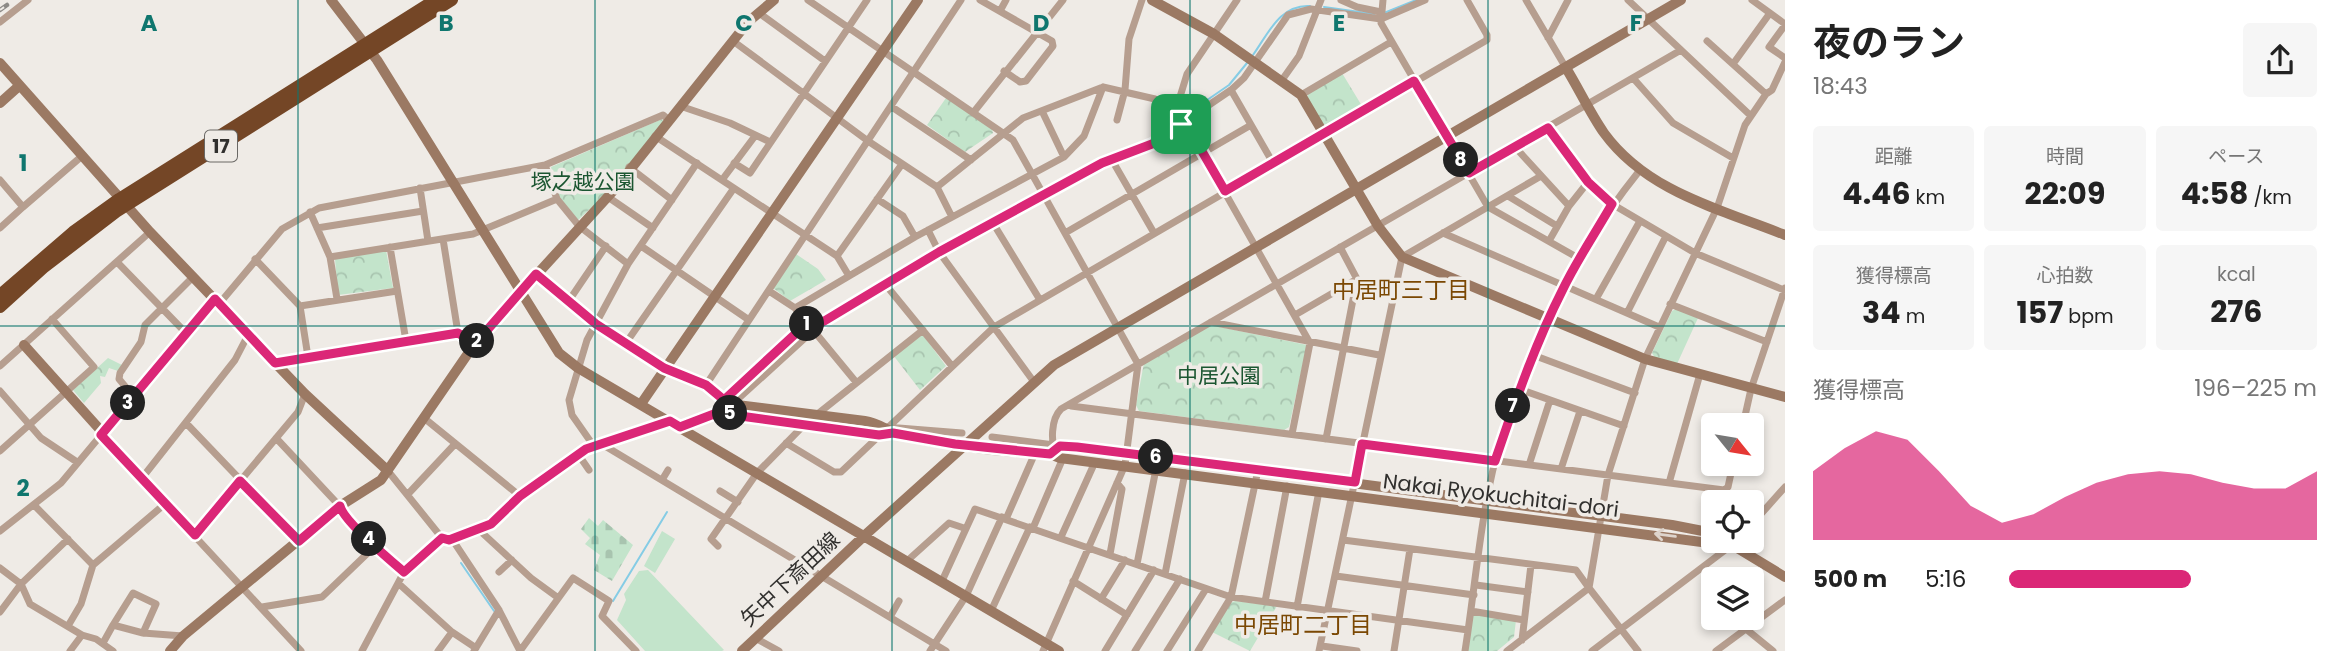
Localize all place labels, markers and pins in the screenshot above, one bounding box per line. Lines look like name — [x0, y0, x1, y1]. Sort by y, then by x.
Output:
pin — [1151, 94, 1211, 154]
pin: 8 — [1444, 142, 1478, 178]
pin: 1 — [790, 306, 824, 342]
pin: 2 — [460, 324, 494, 358]
pin: 3 — [110, 386, 146, 420]
pin: 7 — [1496, 388, 1530, 424]
pin: 5 — [712, 396, 748, 430]
pin: 6 — [1138, 440, 1174, 475]
pin: 4 — [352, 522, 386, 556]

